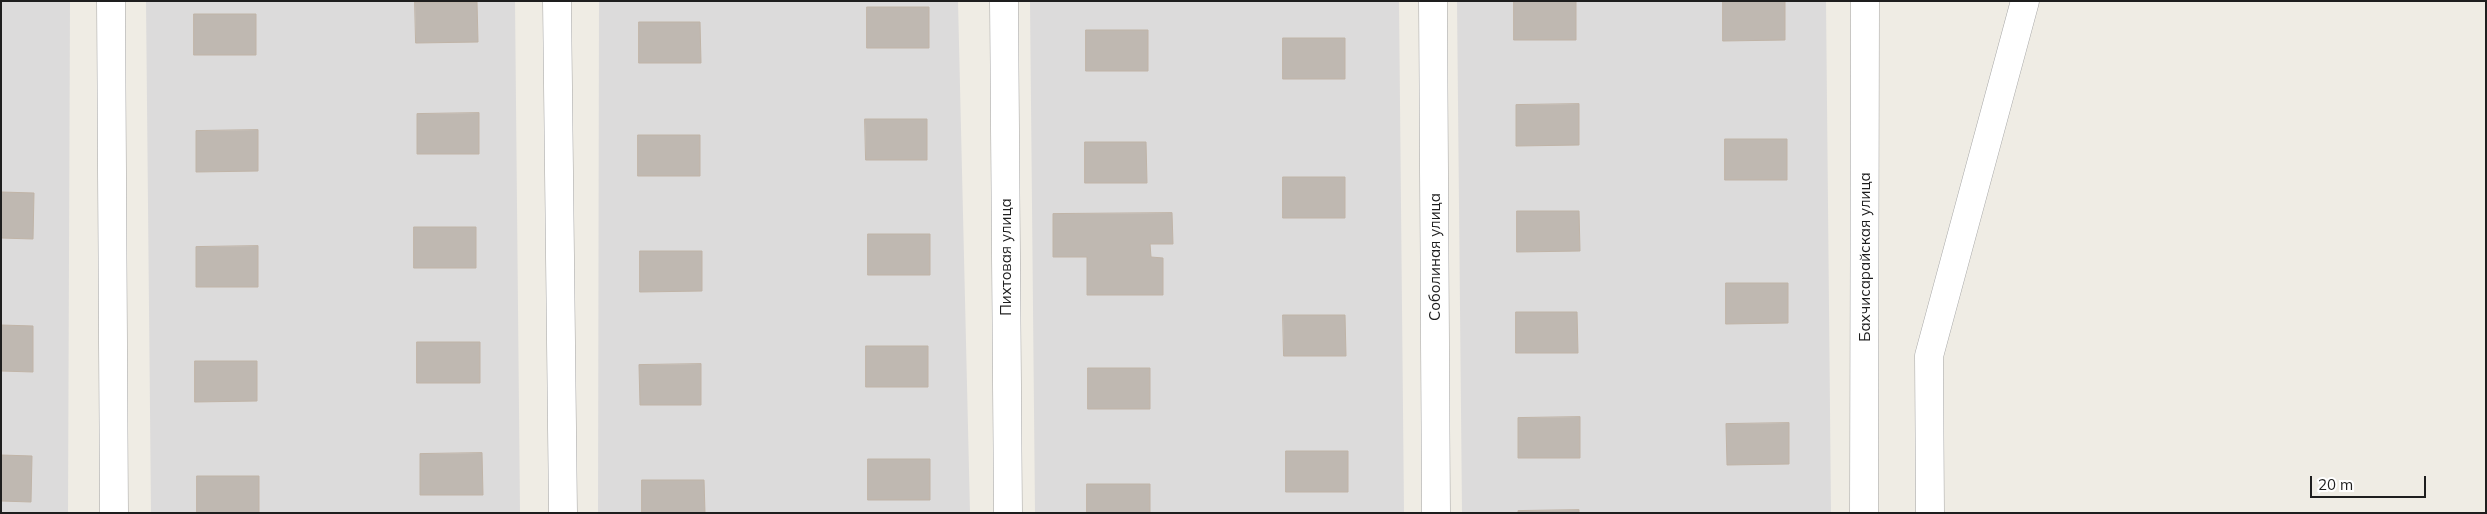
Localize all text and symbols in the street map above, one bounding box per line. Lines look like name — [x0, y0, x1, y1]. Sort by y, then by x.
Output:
street label: Бахчисарайская улица — [1856, 172, 1874, 342]
street label: Соболиная улица — [1426, 193, 1444, 321]
street label: Пихтовая улица — [997, 198, 1015, 316]
scale bar — [2312, 466, 2428, 498]
text: 20 m — [2318, 475, 2353, 494]

